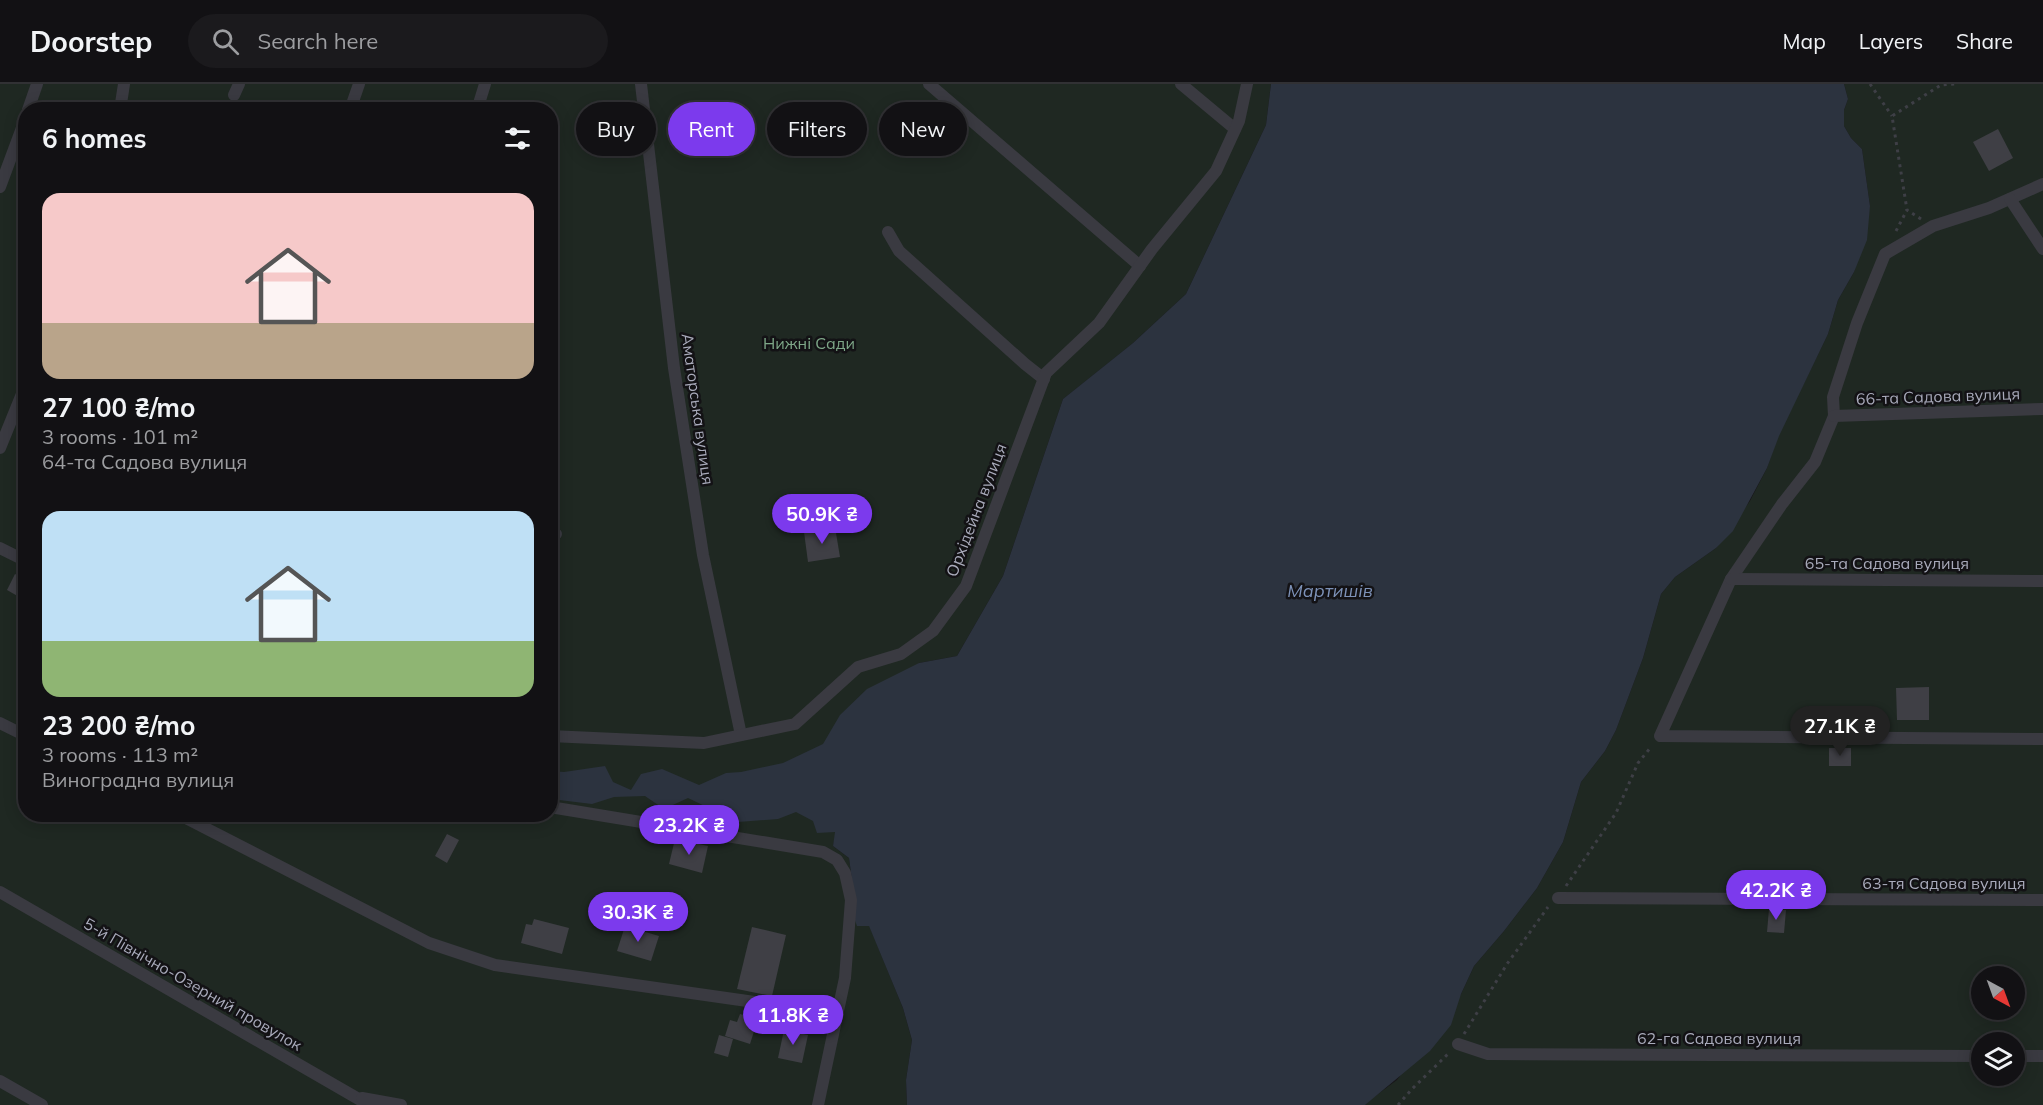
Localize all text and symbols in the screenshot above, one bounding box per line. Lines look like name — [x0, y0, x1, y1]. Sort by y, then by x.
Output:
search box — [188, 14, 608, 68]
text: Doorstep — [30, 24, 152, 59]
icon: search — [209, 25, 242, 58]
text: Search here — [257, 27, 378, 55]
text: Map — [1783, 28, 1826, 54]
text: Layers — [1859, 28, 1923, 54]
text: Share — [1956, 28, 2013, 54]
chip: Buy — [576, 102, 656, 156]
chip: Rent — [668, 102, 755, 156]
chip: Filters — [767, 102, 867, 156]
chip: New — [879, 102, 967, 156]
text: 6 homes — [42, 122, 146, 155]
icon: filters — [501, 122, 534, 155]
icon: home — [234, 232, 342, 340]
street label: Аматорська вулиця — [677, 332, 719, 486]
park label: Нижні Сади — [763, 333, 855, 353]
street label: 66-та Садова вулиця — [1856, 383, 2020, 409]
text: 27 100 ₴/mo — [42, 391, 195, 424]
text: 3 rooms · 101 m² — [42, 424, 198, 449]
street label: Орхідейна вулиця — [941, 441, 1011, 579]
text: 64-та Садова вулиця — [42, 449, 247, 474]
pin: 50.9K ₴ — [767, 494, 877, 545]
text: 50.9K ₴ — [786, 501, 858, 526]
icon: home — [234, 550, 342, 658]
street label: 65-та Садова вулиця — [1805, 553, 1969, 573]
water label: Мартишів — [1287, 579, 1373, 602]
pin: 27.1K ₴ — [1785, 706, 1895, 757]
text: 23 200 ₴/mo — [42, 709, 195, 742]
text: 27.1K ₴ — [1804, 713, 1876, 738]
text: 3 rooms · 113 m² — [42, 742, 198, 767]
text: Виноградна вулиця — [42, 767, 234, 792]
pin: 23.2K ₴ — [634, 805, 744, 856]
text: 23.2K ₴ — [653, 812, 725, 837]
pin: 42.2K ₴ — [1721, 870, 1831, 921]
street label: 63-тя Садова вулиця — [1862, 873, 2026, 893]
text: 42.2K ₴ — [1740, 877, 1812, 902]
pin: 30.3K ₴ — [583, 892, 693, 943]
text: 30.3K ₴ — [602, 899, 674, 924]
street label: 5-й Північно-Озерний провулок — [80, 913, 306, 1055]
north arrow — [1971, 966, 2025, 1020]
map controls — [1971, 966, 2025, 1086]
pin: 11.8K ₴ — [738, 995, 848, 1046]
text: 11.8K ₴ — [757, 1002, 829, 1027]
street label: 62-га Садова вулиця — [1637, 1028, 1801, 1048]
button: layers — [1971, 1032, 2025, 1086]

